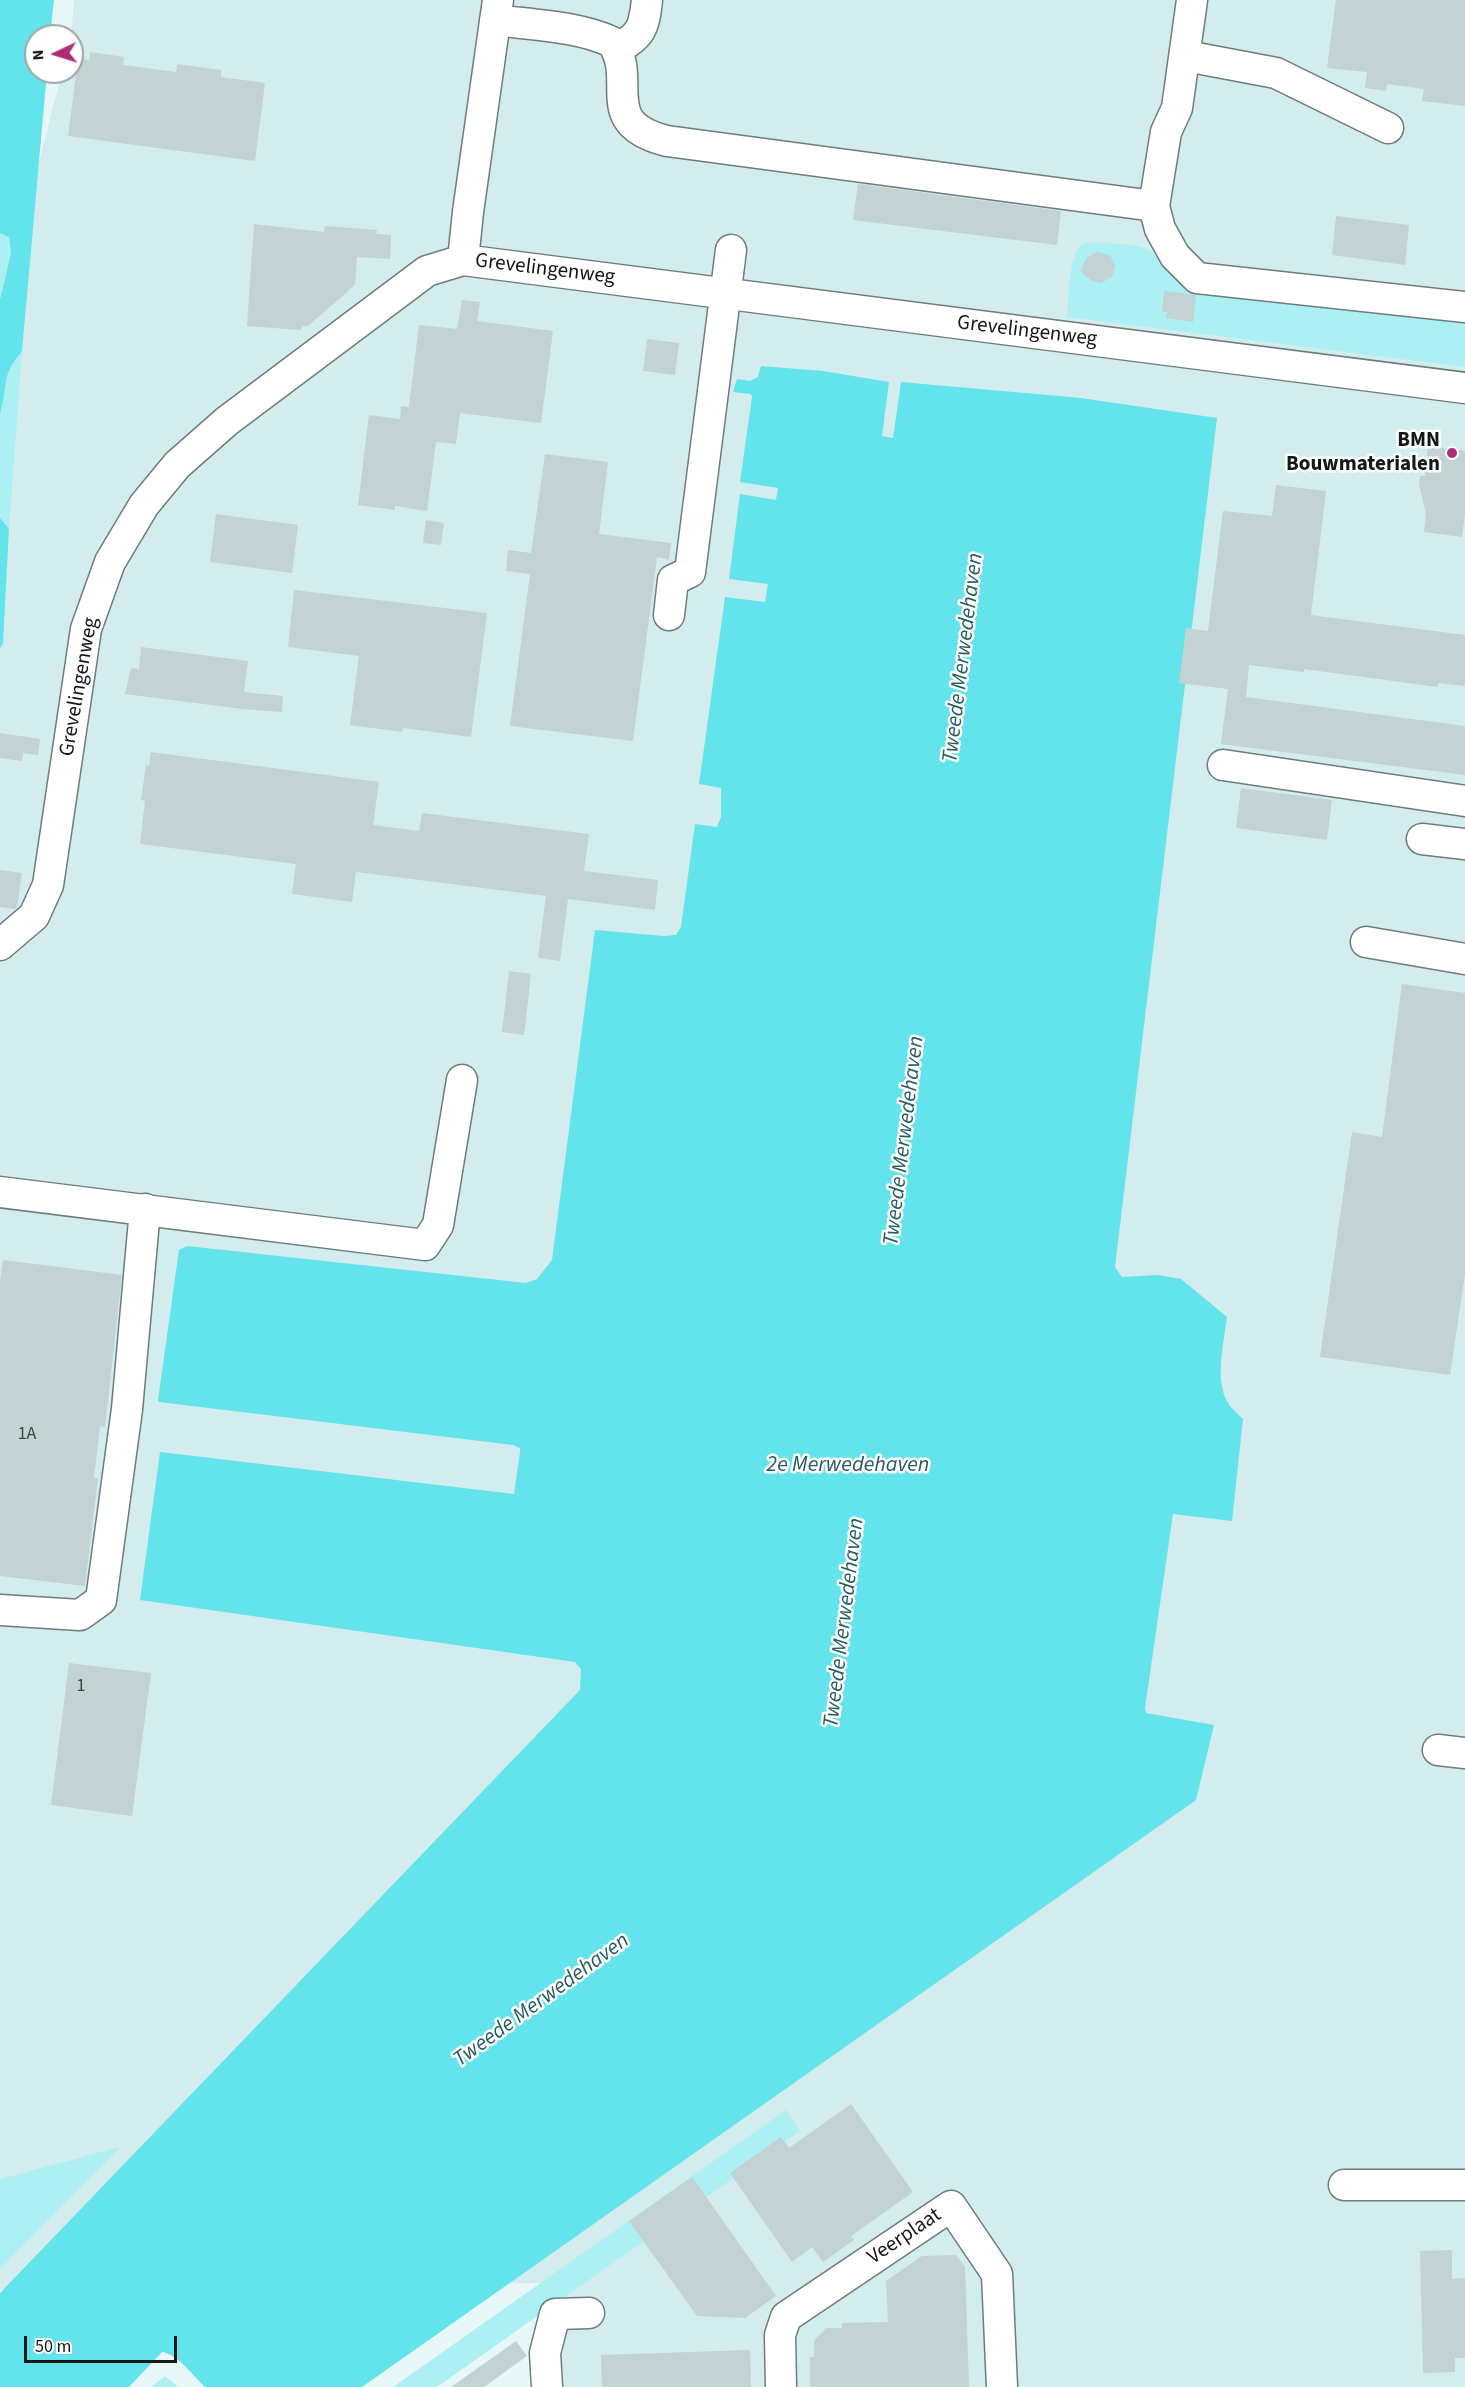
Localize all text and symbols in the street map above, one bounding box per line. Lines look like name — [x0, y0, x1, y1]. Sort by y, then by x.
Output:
north arrow — [24, 24, 84, 84]
text: N — [27, 49, 49, 61]
street label: Grevelingenweg — [474, 249, 616, 291]
street label: Grevelingenweg — [956, 311, 1098, 353]
place label: BMN Bouwmaterialen — [1286, 428, 1440, 478]
marker: BMN Bouwmaterialen — [1445, 446, 1459, 460]
water label: Tweede Merwedehaven — [938, 552, 990, 764]
street label: Grevelingenweg — [55, 616, 105, 758]
water label: Tweede Merwedehaven — [879, 1035, 931, 1247]
house number: 1A — [18, 1424, 36, 1446]
water label: 2e Merwedehaven — [767, 1453, 929, 1479]
water label: Tweede Merwedehaven — [819, 1517, 871, 1729]
house number: 1 — [77, 1676, 85, 1698]
water label: Tweede Merwedehaven — [449, 1928, 635, 2074]
street label: Veerplaat — [863, 2203, 947, 2271]
scale bar — [27, 2324, 180, 2362]
text: 50 m — [35, 2334, 71, 2359]

